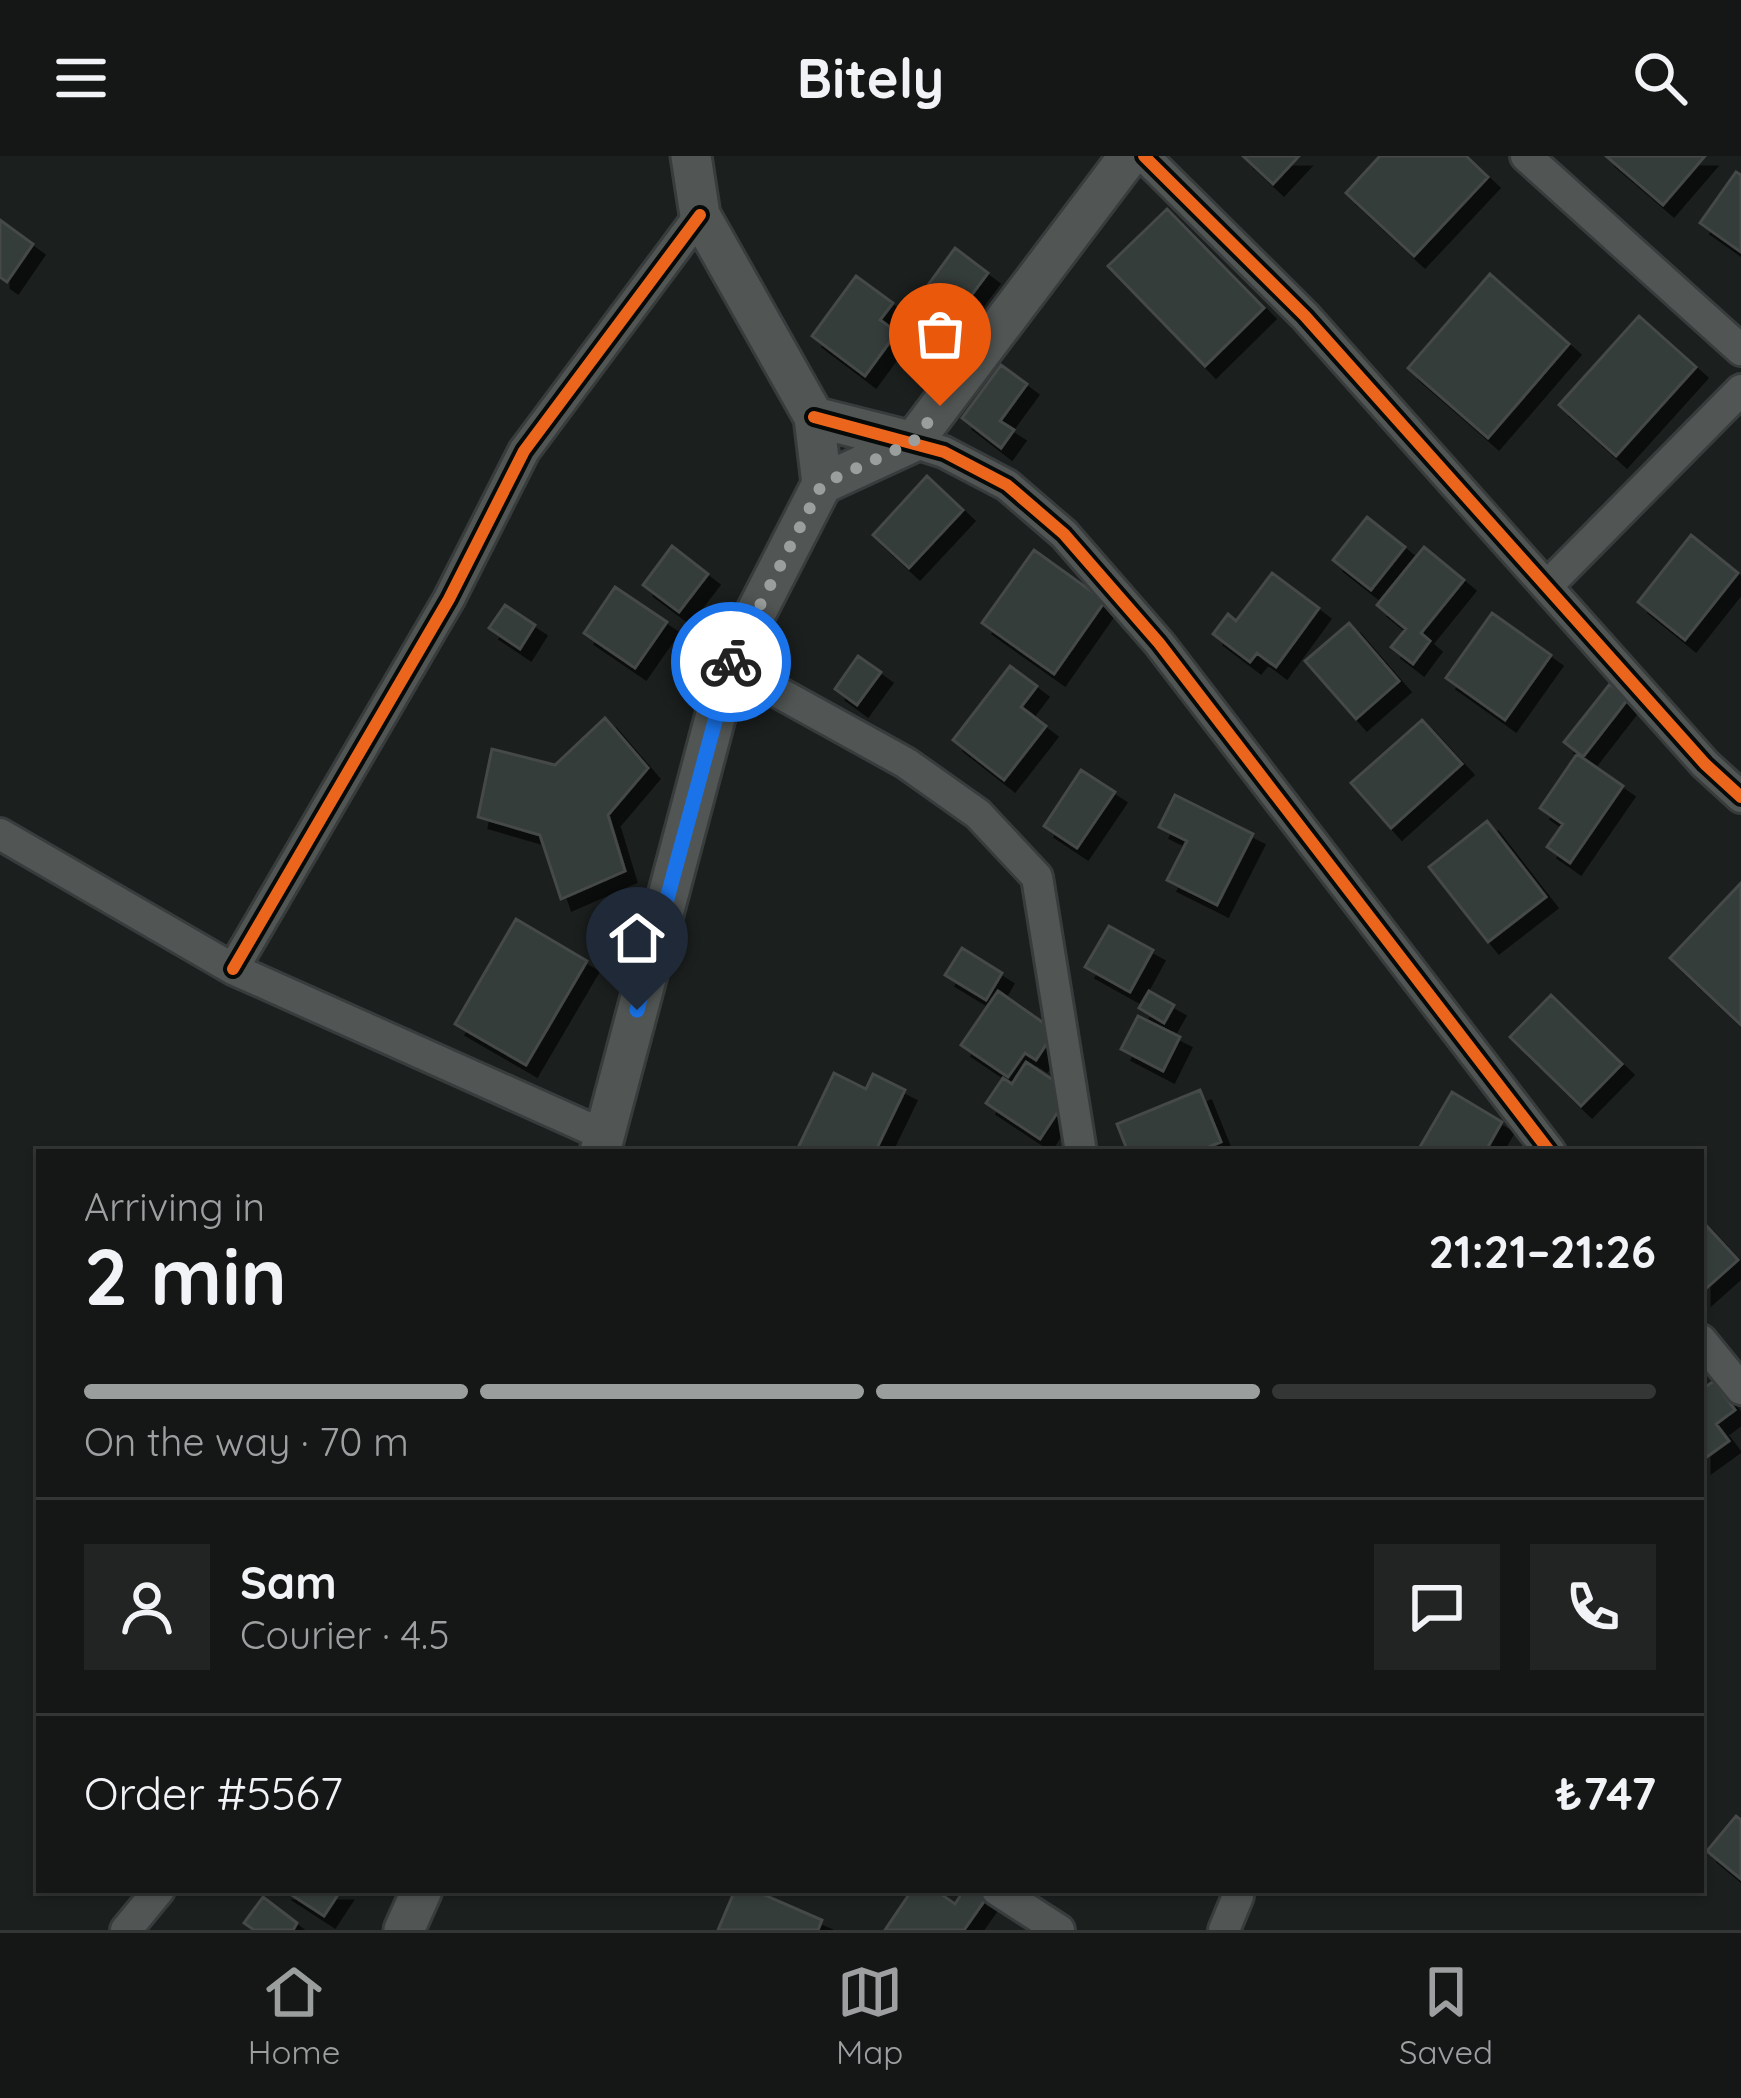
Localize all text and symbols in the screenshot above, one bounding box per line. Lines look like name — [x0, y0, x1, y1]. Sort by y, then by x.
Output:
text: Bitely — [797, 44, 944, 112]
icon: menu — [48, 45, 114, 111]
icon: search — [1627, 45, 1693, 111]
pin — [889, 283, 991, 406]
icon: bag — [907, 301, 973, 367]
courier — [671, 602, 791, 722]
icon: bike — [698, 629, 764, 695]
pin — [586, 887, 688, 1010]
icon: home — [604, 905, 670, 971]
text: Arriving in — [84, 1182, 265, 1231]
text: 21:21–21:26 — [1428, 1223, 1656, 1279]
text: 2 min — [84, 1227, 287, 1325]
text: On the way · 70 m — [84, 1417, 409, 1466]
button: person — [84, 1544, 210, 1670]
button: chat — [1374, 1544, 1500, 1670]
button: phone — [1530, 1544, 1656, 1670]
text: Sam — [240, 1554, 337, 1610]
text: Courier · 4.5 — [240, 1610, 449, 1659]
text: Order #5567 — [84, 1765, 343, 1821]
text: ₺747 — [1555, 1765, 1656, 1821]
tab: Home — [248, 1959, 340, 2072]
tab: Map — [836, 1959, 903, 2072]
tab: Saved — [1399, 1959, 1493, 2072]

